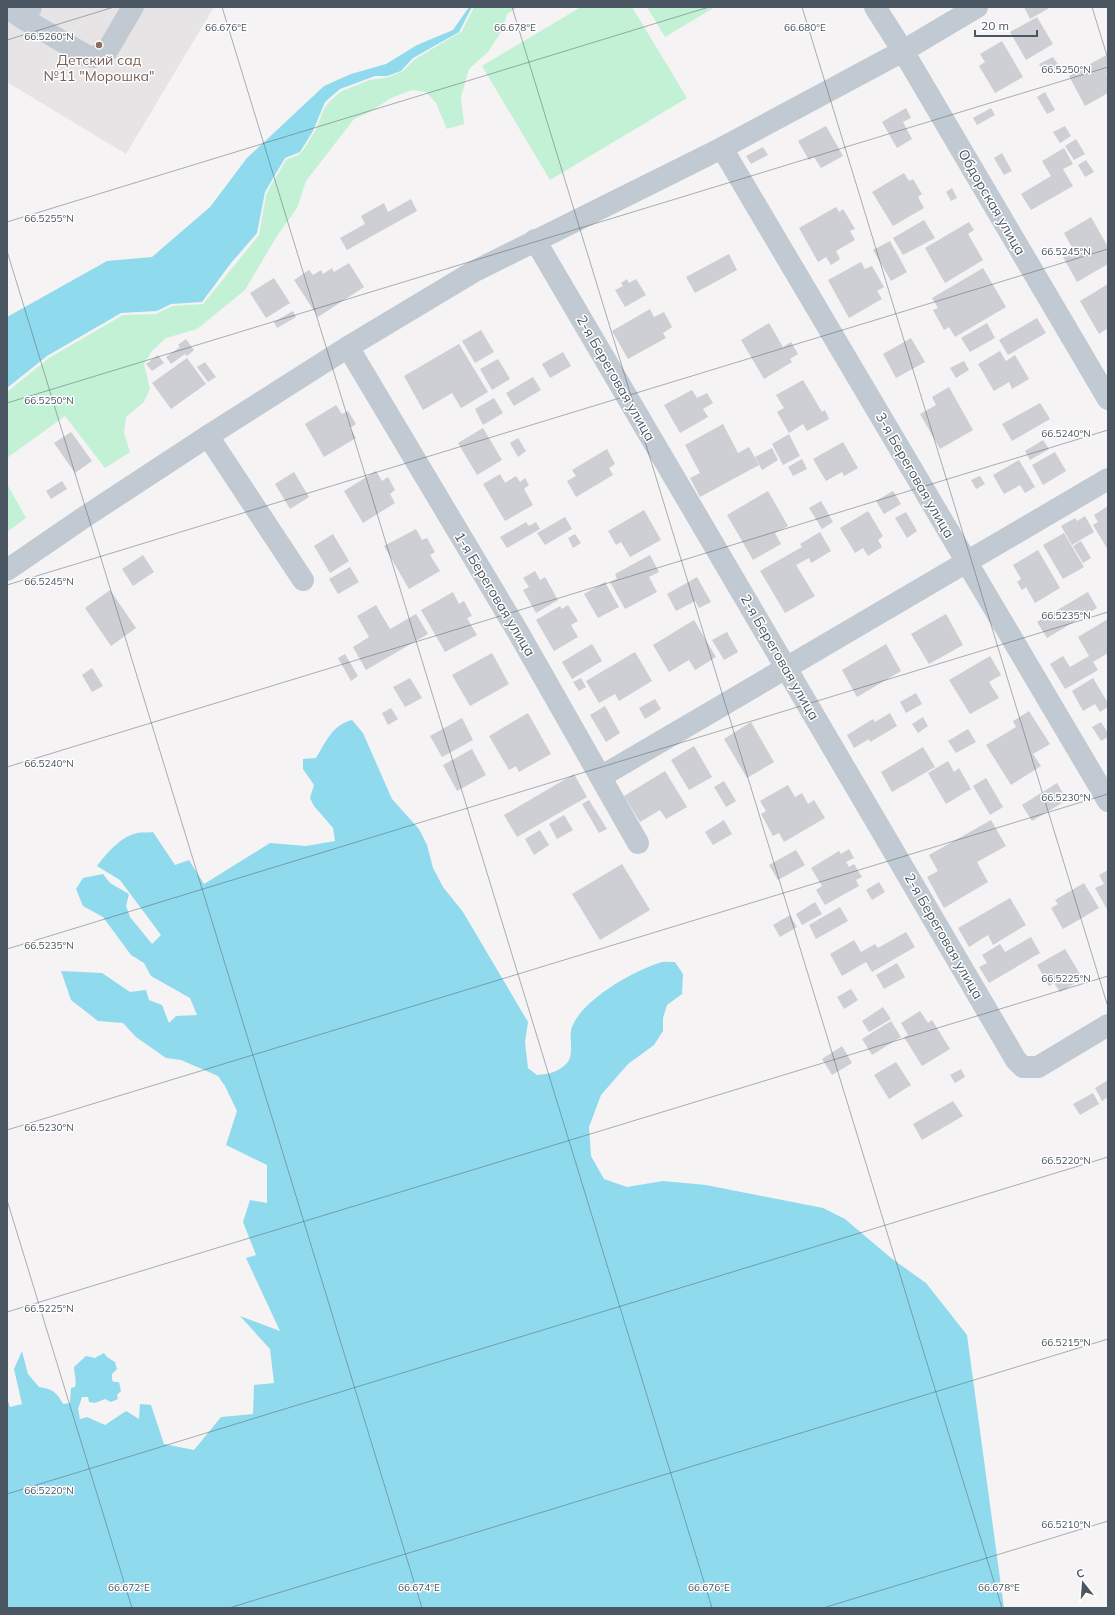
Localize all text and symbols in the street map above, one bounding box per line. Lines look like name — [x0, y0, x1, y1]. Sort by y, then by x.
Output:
scale bar — [975, 12, 1037, 38]
text: 20 m — [981, 18, 1009, 33]
text: 66.676°E — [205, 21, 247, 34]
text: 66.678°E — [494, 21, 536, 34]
text: 66.680°E — [784, 21, 826, 34]
text: 66.5260°N — [24, 30, 74, 43]
marker: Детский сад №11 "Морошка" — [94, 40, 104, 50]
place label: Детский сад №11 "Морошка" — [44, 51, 154, 85]
text: 66.5250°N — [1041, 63, 1091, 76]
street label: Обдорская улица — [954, 146, 1030, 258]
text: 66.5255°N — [24, 212, 74, 225]
text: 66.5245°N — [1041, 245, 1091, 258]
street label: 2-я Береговая улица — [573, 312, 659, 444]
text: 66.5250°N — [24, 394, 74, 407]
street label: 3-я Береговая улица — [872, 409, 958, 541]
text: 66.5240°N — [1041, 427, 1091, 440]
street label: 1-я Береговая улица — [451, 528, 539, 660]
text: 66.5245°N — [24, 575, 74, 588]
street label: 2-я Береговая улица — [737, 591, 823, 723]
text: 66.5235°N — [1041, 609, 1091, 622]
text: 66.5240°N — [24, 757, 74, 770]
text: 66.5230°N — [1041, 791, 1091, 804]
street label: 2-я Береговая улица — [901, 870, 987, 1002]
text: 66.5235°N — [24, 939, 74, 952]
text: 66.5225°N — [1041, 972, 1091, 985]
text: 66.5230°N — [24, 1121, 74, 1134]
text: 66.5220°N — [1041, 1154, 1091, 1167]
text: 66.5225°N — [24, 1302, 74, 1315]
text: 66.5215°N — [1041, 1336, 1091, 1349]
text: 66.5220°N — [24, 1484, 74, 1497]
text: 66.5210°N — [1041, 1518, 1091, 1531]
north arrow — [1063, 1563, 1103, 1603]
text: С — [1074, 1566, 1086, 1581]
text: 66.672°E — [108, 1581, 150, 1594]
text: 66.674°E — [398, 1581, 440, 1594]
text: 66.676°E — [688, 1581, 730, 1594]
text: 66.678°E — [978, 1581, 1020, 1594]

